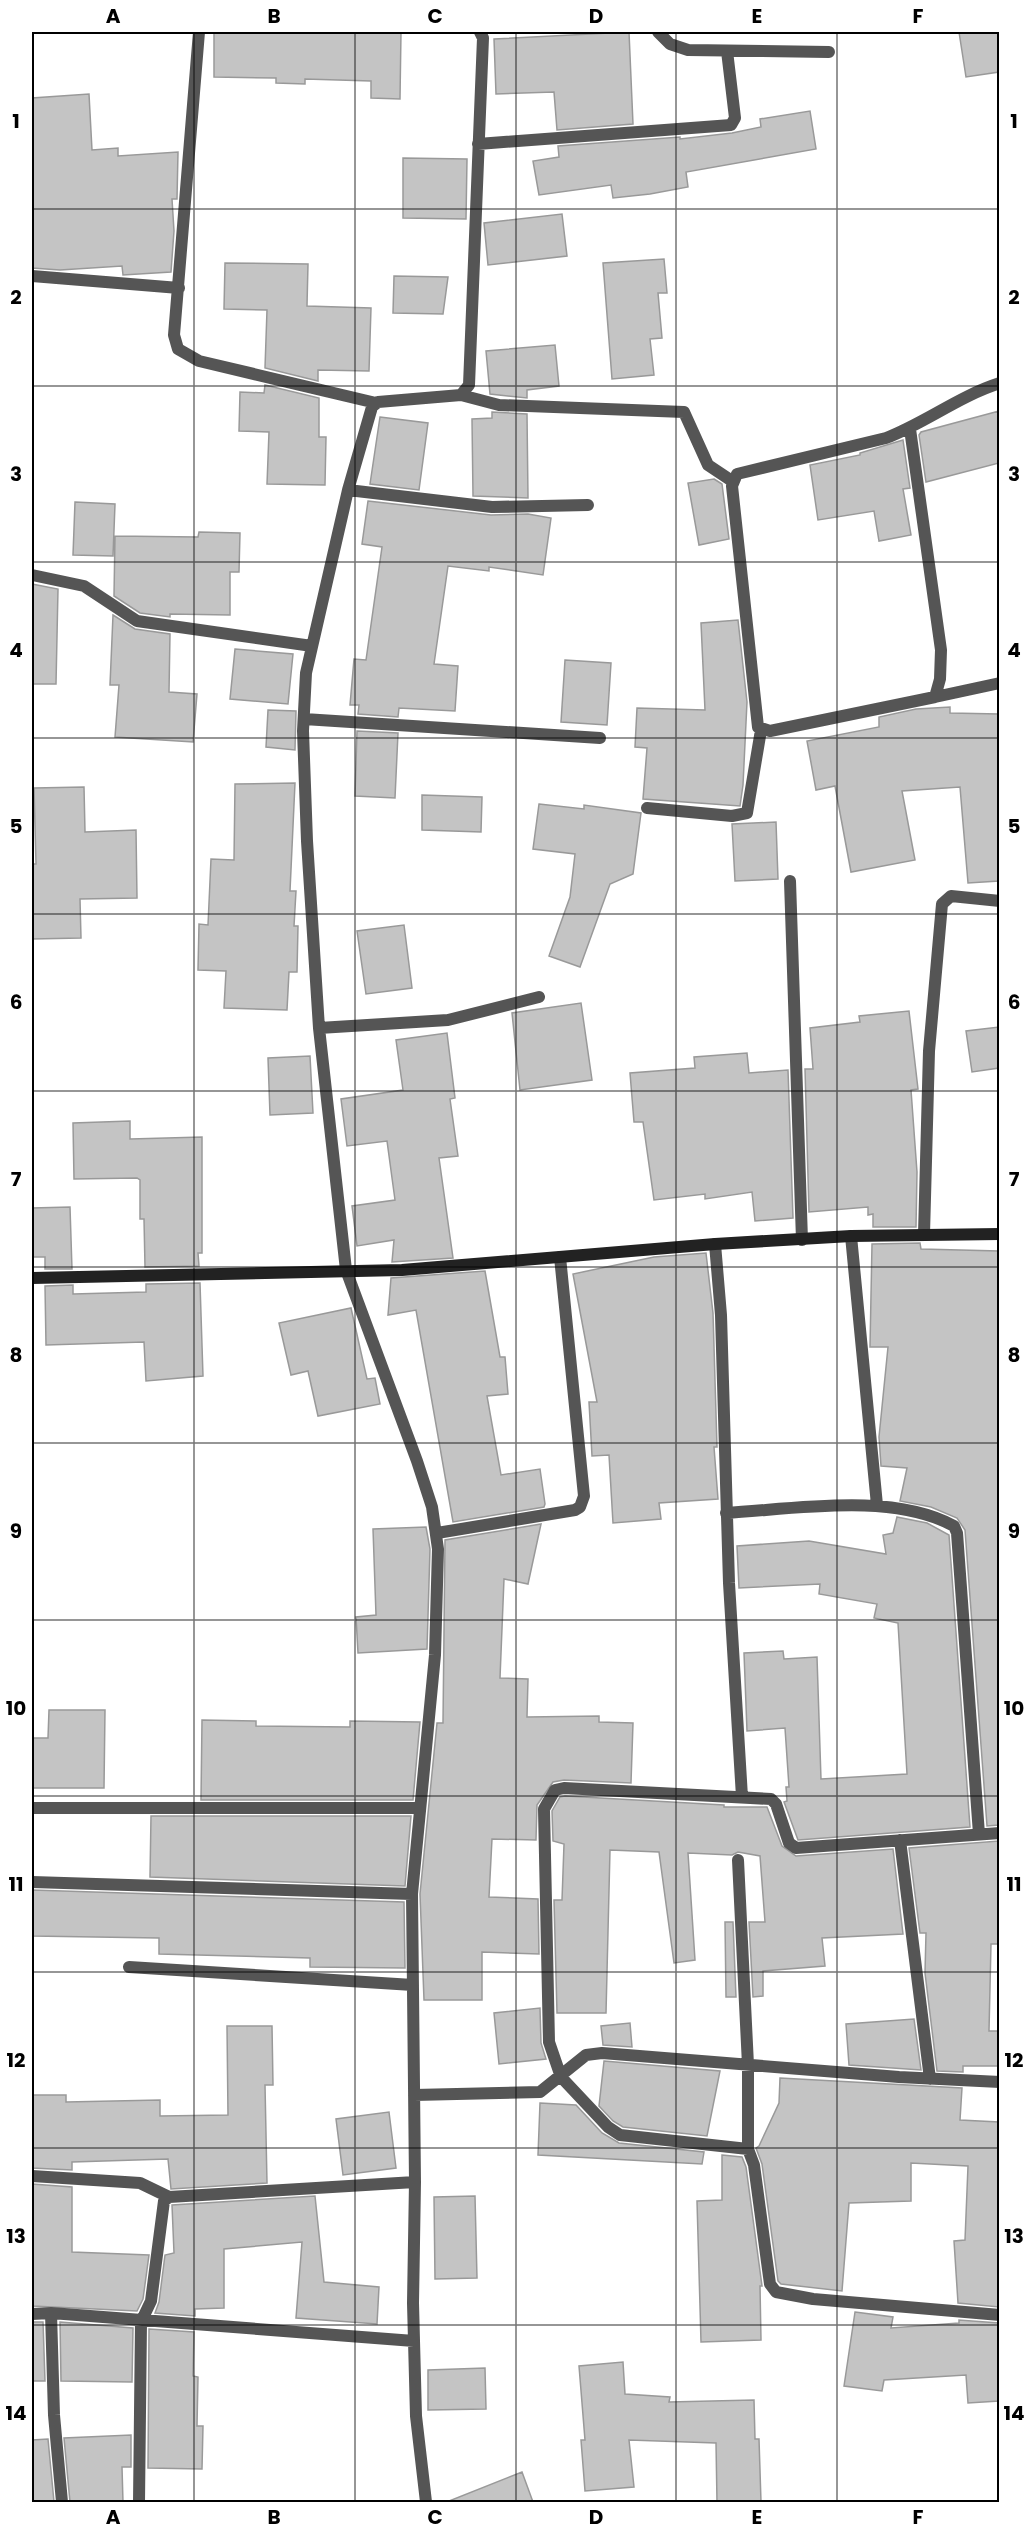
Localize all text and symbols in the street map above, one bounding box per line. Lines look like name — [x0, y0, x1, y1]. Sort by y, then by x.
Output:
text: A — [106, 2, 121, 30]
text: B — [267, 2, 281, 30]
text: C — [427, 2, 443, 30]
text: D — [589, 2, 603, 30]
text: E — [752, 2, 762, 30]
text: F — [913, 2, 924, 30]
text: 1 — [12, 107, 20, 135]
text: 1 — [1010, 107, 1018, 135]
text: 2 — [10, 283, 22, 311]
text: 2 — [1008, 283, 1020, 311]
text: 3 — [10, 460, 22, 488]
text: 3 — [1008, 460, 1020, 488]
text: 4 — [9, 636, 23, 664]
text: 4 — [1007, 636, 1021, 664]
text: 5 — [10, 812, 23, 840]
text: 5 — [1008, 812, 1021, 840]
text: 6 — [10, 988, 22, 1016]
text: 6 — [1008, 988, 1020, 1016]
text: 7 — [11, 1165, 22, 1193]
text: 7 — [1009, 1165, 1020, 1193]
text: 8 — [10, 1341, 22, 1369]
text: 8 — [1008, 1341, 1020, 1369]
text: 9 — [10, 1517, 22, 1545]
text: 9 — [1008, 1517, 1020, 1545]
text: 10 — [6, 1694, 26, 1722]
text: 10 — [1004, 1694, 1024, 1722]
text: 11 — [8, 1870, 24, 1898]
text: 11 — [1006, 1870, 1022, 1898]
text: 12 — [7, 2046, 25, 2074]
text: 12 — [1005, 2046, 1023, 2074]
text: 13 — [6, 2222, 26, 2250]
text: 13 — [1004, 2222, 1024, 2250]
text: 14 — [5, 2399, 27, 2427]
text: 14 — [1003, 2399, 1025, 2427]
text: A — [106, 2503, 121, 2531]
text: B — [267, 2503, 281, 2531]
text: C — [427, 2503, 443, 2531]
text: D — [589, 2503, 603, 2531]
text: E — [752, 2503, 762, 2531]
text: F — [913, 2503, 924, 2531]

